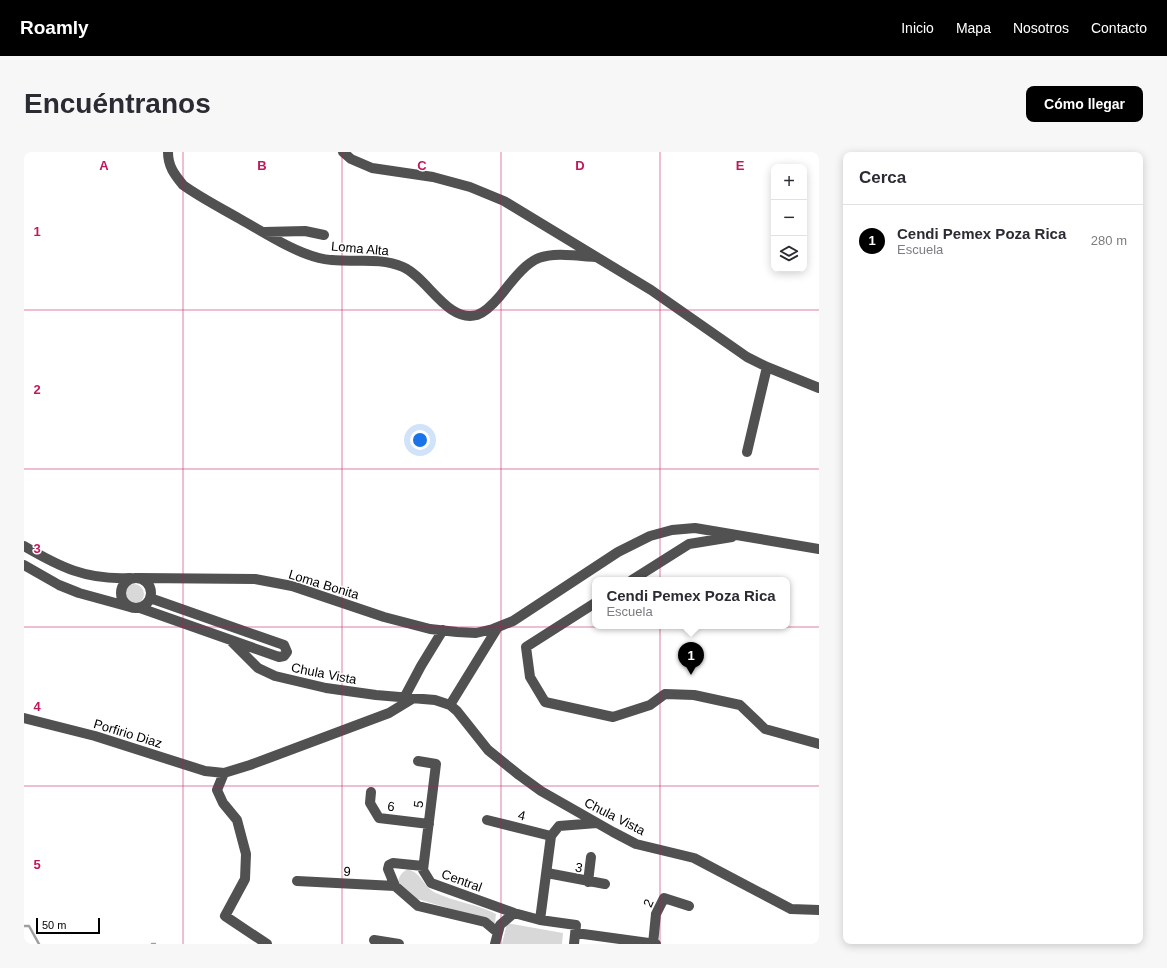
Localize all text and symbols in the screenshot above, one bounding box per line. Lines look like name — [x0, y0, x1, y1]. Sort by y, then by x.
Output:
text: Roamly — [20, 17, 89, 38]
text: Inicio — [901, 20, 934, 36]
text: Mapa — [956, 20, 991, 36]
text: Nosotros — [1013, 20, 1069, 36]
text: Contacto — [1091, 20, 1147, 36]
button: Cómo llegar — [1026, 86, 1143, 122]
text: Encuéntranos — [24, 88, 211, 119]
text: A — [99, 158, 109, 173]
text: B — [257, 158, 267, 173]
text: C — [417, 158, 427, 173]
text: D — [575, 158, 585, 173]
text: E — [736, 158, 745, 173]
map controls — [771, 164, 807, 272]
button: + — [771, 164, 807, 200]
text: Cerca — [859, 168, 906, 187]
button: − — [771, 200, 807, 236]
text: 1 — [33, 224, 41, 239]
text: Cendi Pemex Poza Rica — [897, 225, 1066, 242]
text: 1 — [868, 233, 876, 248]
text: 280 m — [1091, 233, 1127, 248]
button: layers — [771, 236, 807, 272]
street label: Loma Alta — [330, 239, 390, 259]
text: Escuela — [897, 242, 943, 257]
text: 2 — [33, 382, 41, 397]
your location — [410, 430, 430, 450]
text: 3 — [33, 541, 41, 556]
street label: Loma Bonita — [287, 567, 362, 603]
popup — [592, 577, 790, 629]
text: Cendi Pemex Poza Rica — [606, 587, 776, 604]
text: Escuela — [606, 604, 653, 619]
pin: 1 — [678, 642, 704, 675]
street label: Chula Vista — [290, 660, 359, 687]
text: 4 — [33, 699, 41, 714]
street label: Porfirio Diaz — [92, 716, 164, 751]
street label: Chula Vista — [582, 795, 648, 839]
street label: 6 — [387, 799, 395, 814]
street label: 5 — [411, 800, 426, 809]
street label: 4 — [517, 807, 527, 824]
text: 5 — [33, 857, 41, 872]
street label: 3 — [574, 859, 584, 876]
street label: 9 — [343, 864, 351, 879]
street label: Central — [440, 866, 484, 895]
street label: 2 — [640, 897, 657, 910]
scale bar — [36, 916, 100, 935]
text: 50 m — [42, 919, 66, 931]

